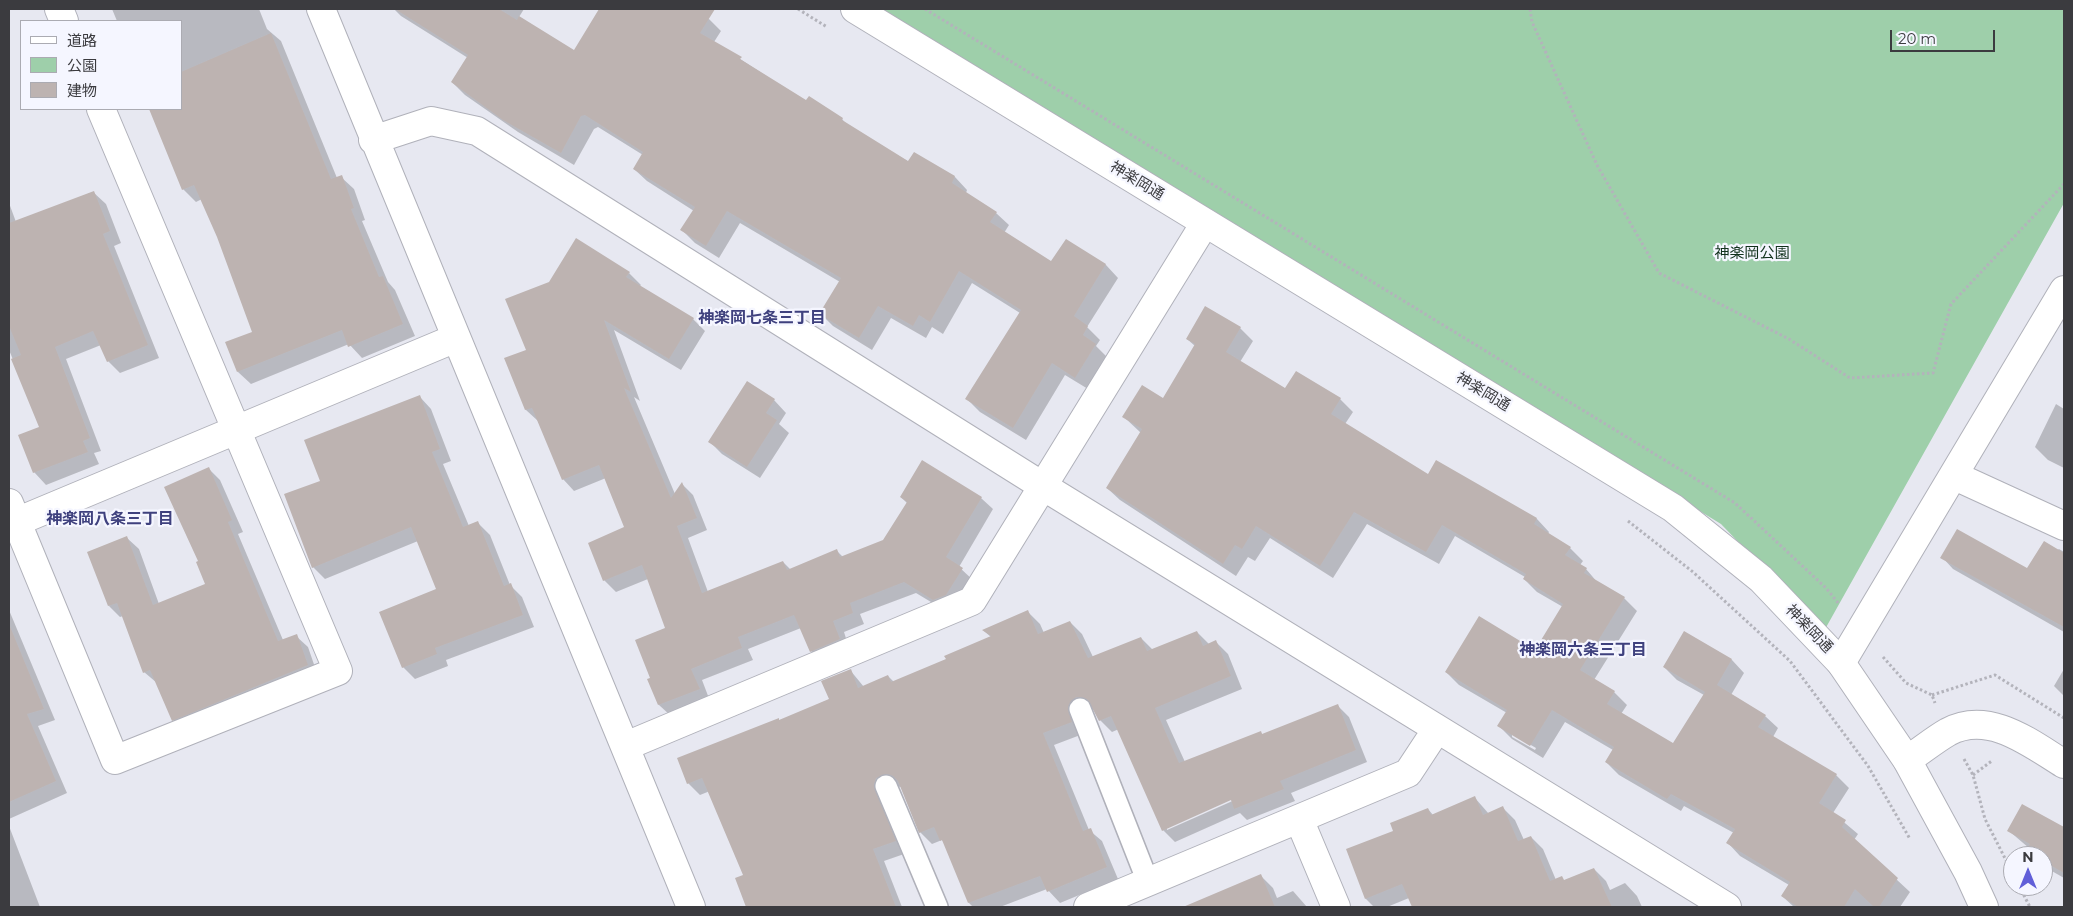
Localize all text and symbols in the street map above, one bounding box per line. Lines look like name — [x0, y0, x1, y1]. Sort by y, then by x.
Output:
legend — [20, 20, 182, 110]
scale bar — [1893, 20, 1998, 52]
text: 20 m — [1898, 29, 1936, 48]
text: 道路 — [67, 31, 97, 50]
text: 公園 — [67, 56, 97, 75]
text: 建物 — [67, 81, 97, 100]
street label: 神楽岡通 — [1107, 158, 1167, 204]
park label: 神楽岡公園 — [1715, 245, 1789, 263]
district label: 神楽岡七条三丁目 — [698, 308, 826, 328]
street label: 神楽岡通 — [1453, 369, 1513, 415]
district label: 神楽岡八条三丁目 — [46, 509, 174, 529]
street label: 神楽岡通 — [1782, 601, 1836, 657]
district label: 神楽岡六条三丁目 — [1519, 640, 1647, 660]
north arrow — [2003, 846, 2053, 896]
text: N — [2022, 848, 2034, 866]

